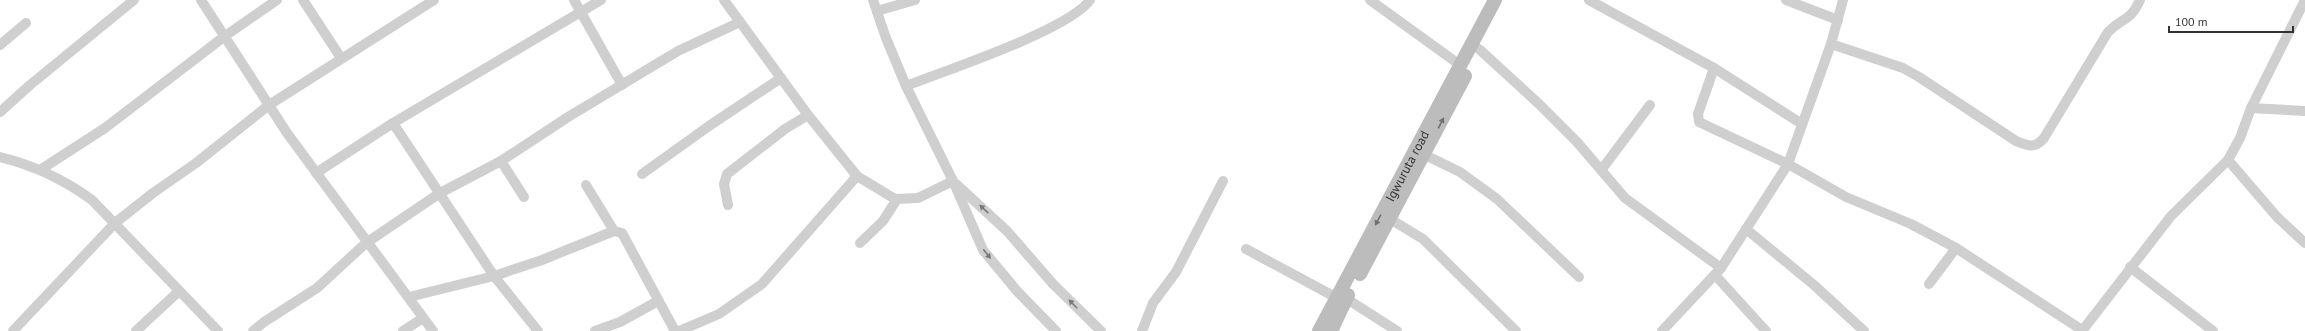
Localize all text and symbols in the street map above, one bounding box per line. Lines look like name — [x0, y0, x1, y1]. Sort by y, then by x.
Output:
scale bar — [2169, 8, 2293, 34]
text: 100 m — [2175, 14, 2208, 29]
one-way arrow — [1438, 117, 1444, 129]
street label: Igwuruta road — [1381, 128, 1433, 205]
one-way arrow — [979, 204, 989, 214]
one-way arrow — [1374, 214, 1381, 226]
one-way arrow — [983, 249, 992, 260]
one-way arrow — [1068, 299, 1077, 309]

